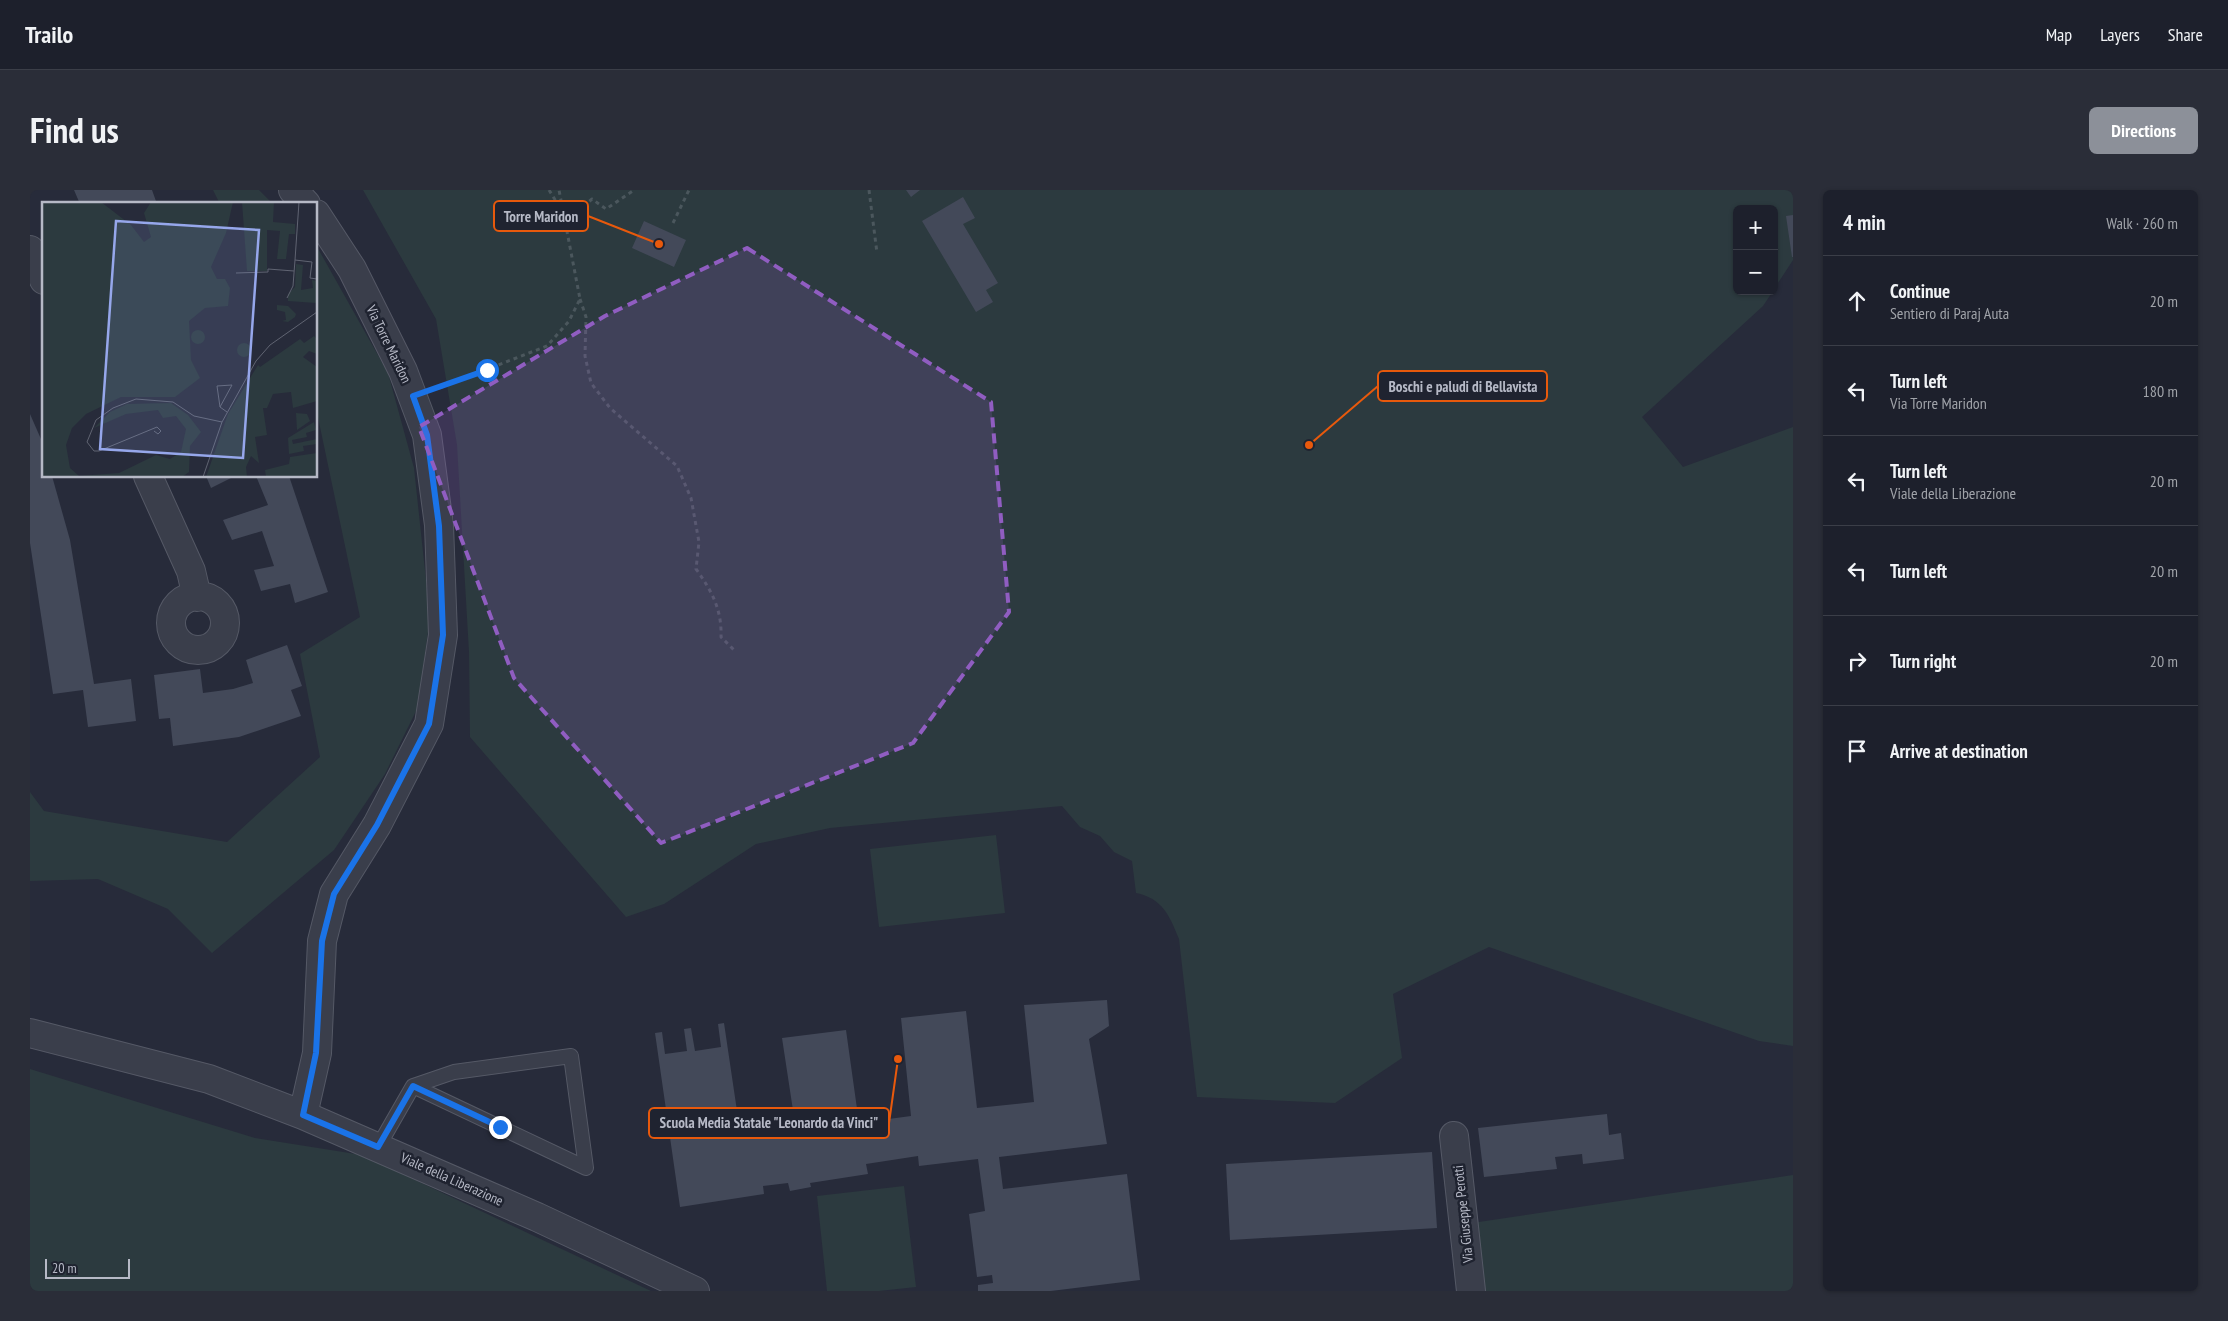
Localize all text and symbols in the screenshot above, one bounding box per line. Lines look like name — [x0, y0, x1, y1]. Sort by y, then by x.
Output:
text: Trailo — [25, 19, 73, 50]
text: Map — [2046, 23, 2072, 46]
text: Layers — [2100, 23, 2140, 46]
text: Share — [2168, 23, 2203, 46]
text: Find us — [30, 107, 119, 153]
button: Directions — [2089, 107, 2198, 154]
callout: Torre Maridon — [494, 201, 588, 231]
inset map — [42, 202, 318, 478]
map controls — [1733, 205, 1778, 295]
button: + — [1733, 205, 1778, 250]
text: Torre Maridon — [504, 207, 579, 226]
text: 4 min — [1843, 209, 1885, 236]
text: Walk · 260 m — [2106, 213, 2178, 233]
button: − — [1733, 250, 1778, 295]
text: Continue — [1890, 279, 1950, 303]
icon: ahead — [1843, 287, 1871, 315]
text: 20 m — [2150, 291, 2178, 311]
street label: Via Torre Maridon — [362, 301, 416, 386]
text: Sentiero di Paraj Auta — [1890, 303, 2009, 323]
route start — [476, 359, 499, 382]
text: Turn left — [1890, 369, 1947, 393]
callout: Boschi e paludi di Bellavista — [1378, 371, 1547, 401]
text: Boschi e paludi di Bellavista — [1388, 377, 1538, 396]
icon: left — [1843, 377, 1871, 405]
text: 180 m — [2143, 381, 2178, 401]
text: Via Torre Maridon — [1890, 393, 1987, 413]
text: Turn left — [1890, 459, 1947, 483]
icon: left — [1843, 467, 1871, 495]
text: 20 m — [2150, 471, 2178, 491]
text: Viale della Liberazione — [1890, 483, 2016, 503]
icon: left — [1843, 557, 1871, 585]
text: Turn left — [1890, 559, 1947, 583]
text: 20 m — [2150, 561, 2178, 581]
icon: right — [1843, 647, 1871, 675]
text: Turn right — [1890, 649, 1956, 673]
text: 20 m — [2150, 651, 2178, 671]
icon: arrive — [1843, 737, 1871, 765]
text: Arrive at destination — [1890, 739, 2028, 763]
callout: Scuola Media Statale "Leonardo da Vinci" — [649, 1108, 889, 1138]
text: Scuola Media Statale "Leonardo da Vinci" — [660, 1113, 878, 1132]
route end — [489, 1116, 512, 1139]
street label: Viale della Liberazione — [397, 1148, 506, 1210]
street label: Via Giuseppe Perotti — [1449, 1164, 1477, 1265]
scale bar — [45, 1256, 130, 1279]
text: 20 m — [52, 1259, 77, 1277]

